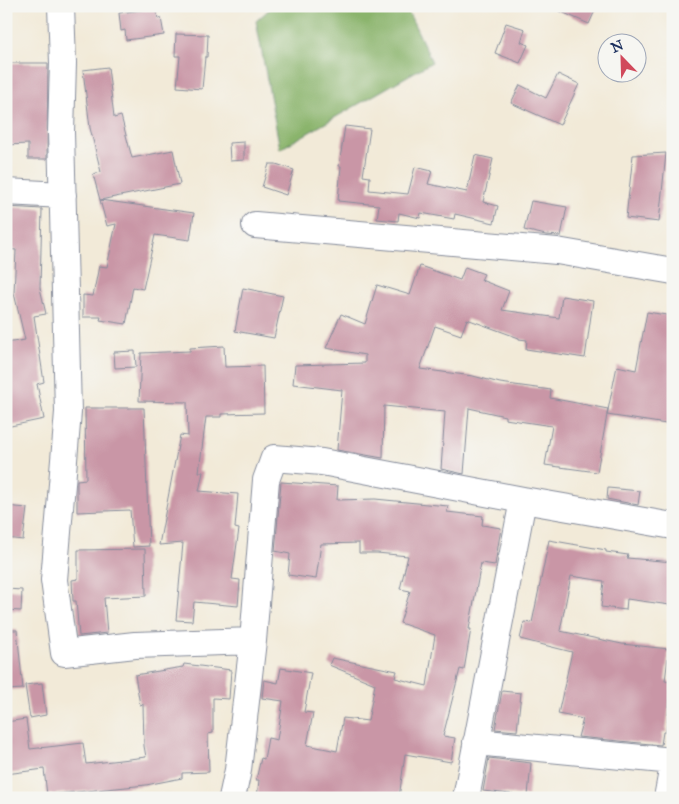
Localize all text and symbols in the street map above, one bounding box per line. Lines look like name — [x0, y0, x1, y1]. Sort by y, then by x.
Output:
north arrow — [596, 32, 646, 82]
text: N — [608, 36, 626, 57]

